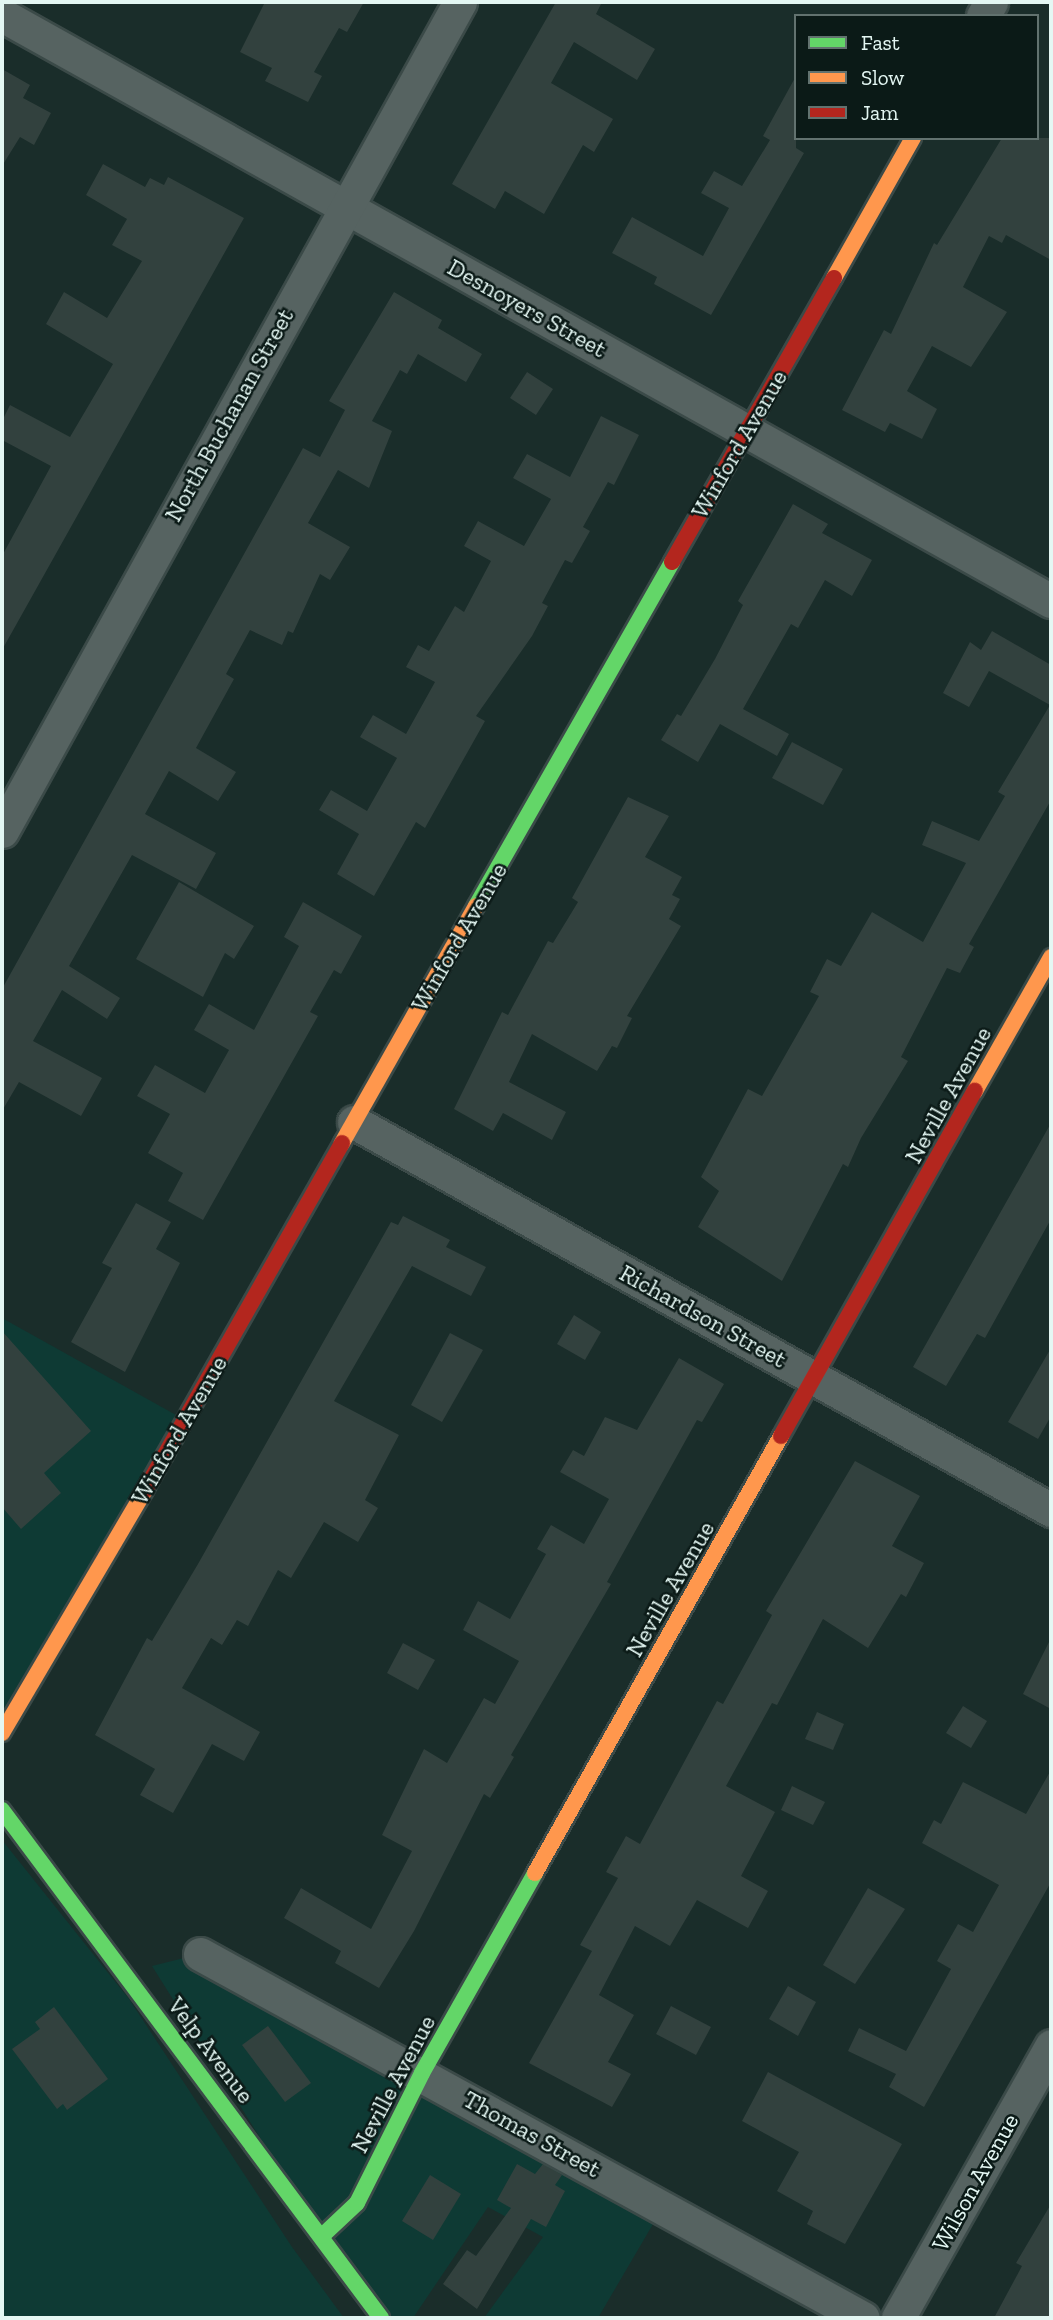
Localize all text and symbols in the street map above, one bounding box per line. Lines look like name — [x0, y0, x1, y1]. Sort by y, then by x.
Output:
legend — [794, 14, 1039, 140]
text: Fast — [861, 30, 900, 55]
text: Slow — [861, 65, 904, 90]
text: Jam — [861, 100, 898, 125]
street label: Desnoyers Street — [443, 253, 611, 363]
street label: North Buchanan Street — [158, 303, 300, 527]
street label: Winford Avenue — [685, 364, 793, 524]
street label: Winford Avenue — [405, 857, 513, 1017]
street label: Neville Avenue — [898, 1021, 998, 1169]
street label: Richardson Street — [615, 1258, 791, 1374]
street label: Winford Avenue — [125, 1350, 233, 1510]
street label: Neville Avenue — [619, 1516, 721, 1662]
street label: Velp Avenue — [161, 1991, 261, 2109]
street label: Neville Avenue — [344, 2010, 442, 2158]
street label: Thomas Street — [458, 2085, 606, 2183]
street label: Wilson Avenue — [925, 2108, 1025, 2256]

